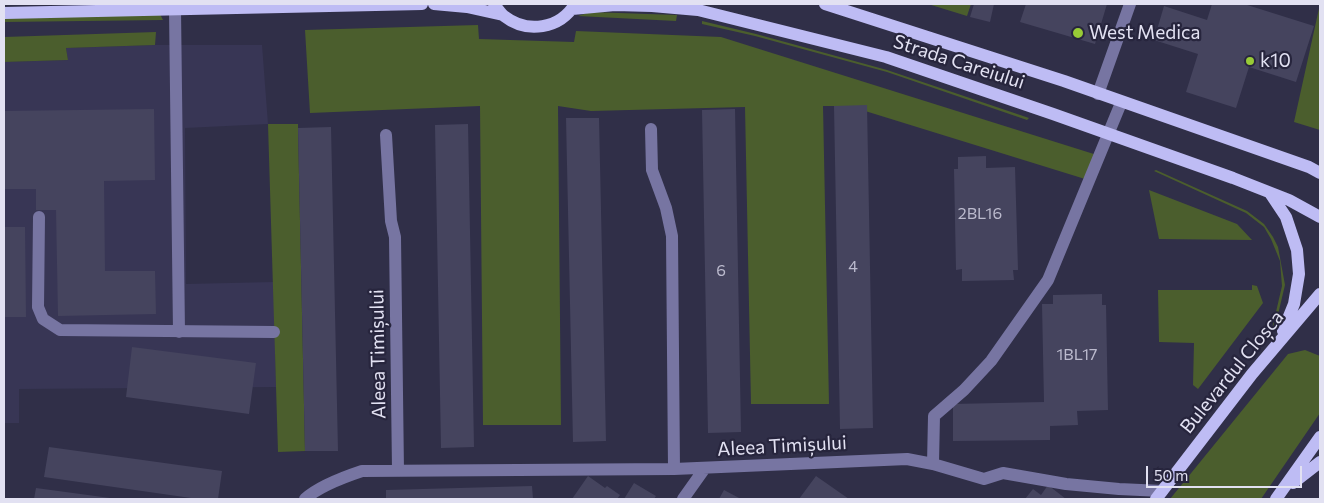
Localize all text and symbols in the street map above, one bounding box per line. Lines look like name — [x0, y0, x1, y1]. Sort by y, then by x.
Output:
place label: West Medica — [1089, 22, 1200, 44]
marker: West Medica — [1071, 26, 1085, 40]
street label: Strada Careiului — [890, 30, 1028, 94]
place label: k10 — [1260, 50, 1291, 72]
marker: k10 — [1244, 55, 1256, 67]
house number: 2BL16 — [958, 204, 1002, 224]
house number: 4 — [848, 257, 858, 277]
house number: 6 — [716, 261, 726, 281]
street label: Aleea Timișului — [365, 289, 391, 419]
street label: Bulevardul Cloșca — [1176, 306, 1288, 438]
house number: 1BL17 — [1057, 345, 1097, 365]
street label: Aleea Timișului — [717, 431, 847, 461]
scale bar — [1149, 456, 1305, 488]
text: 50 m — [1154, 466, 1188, 484]

